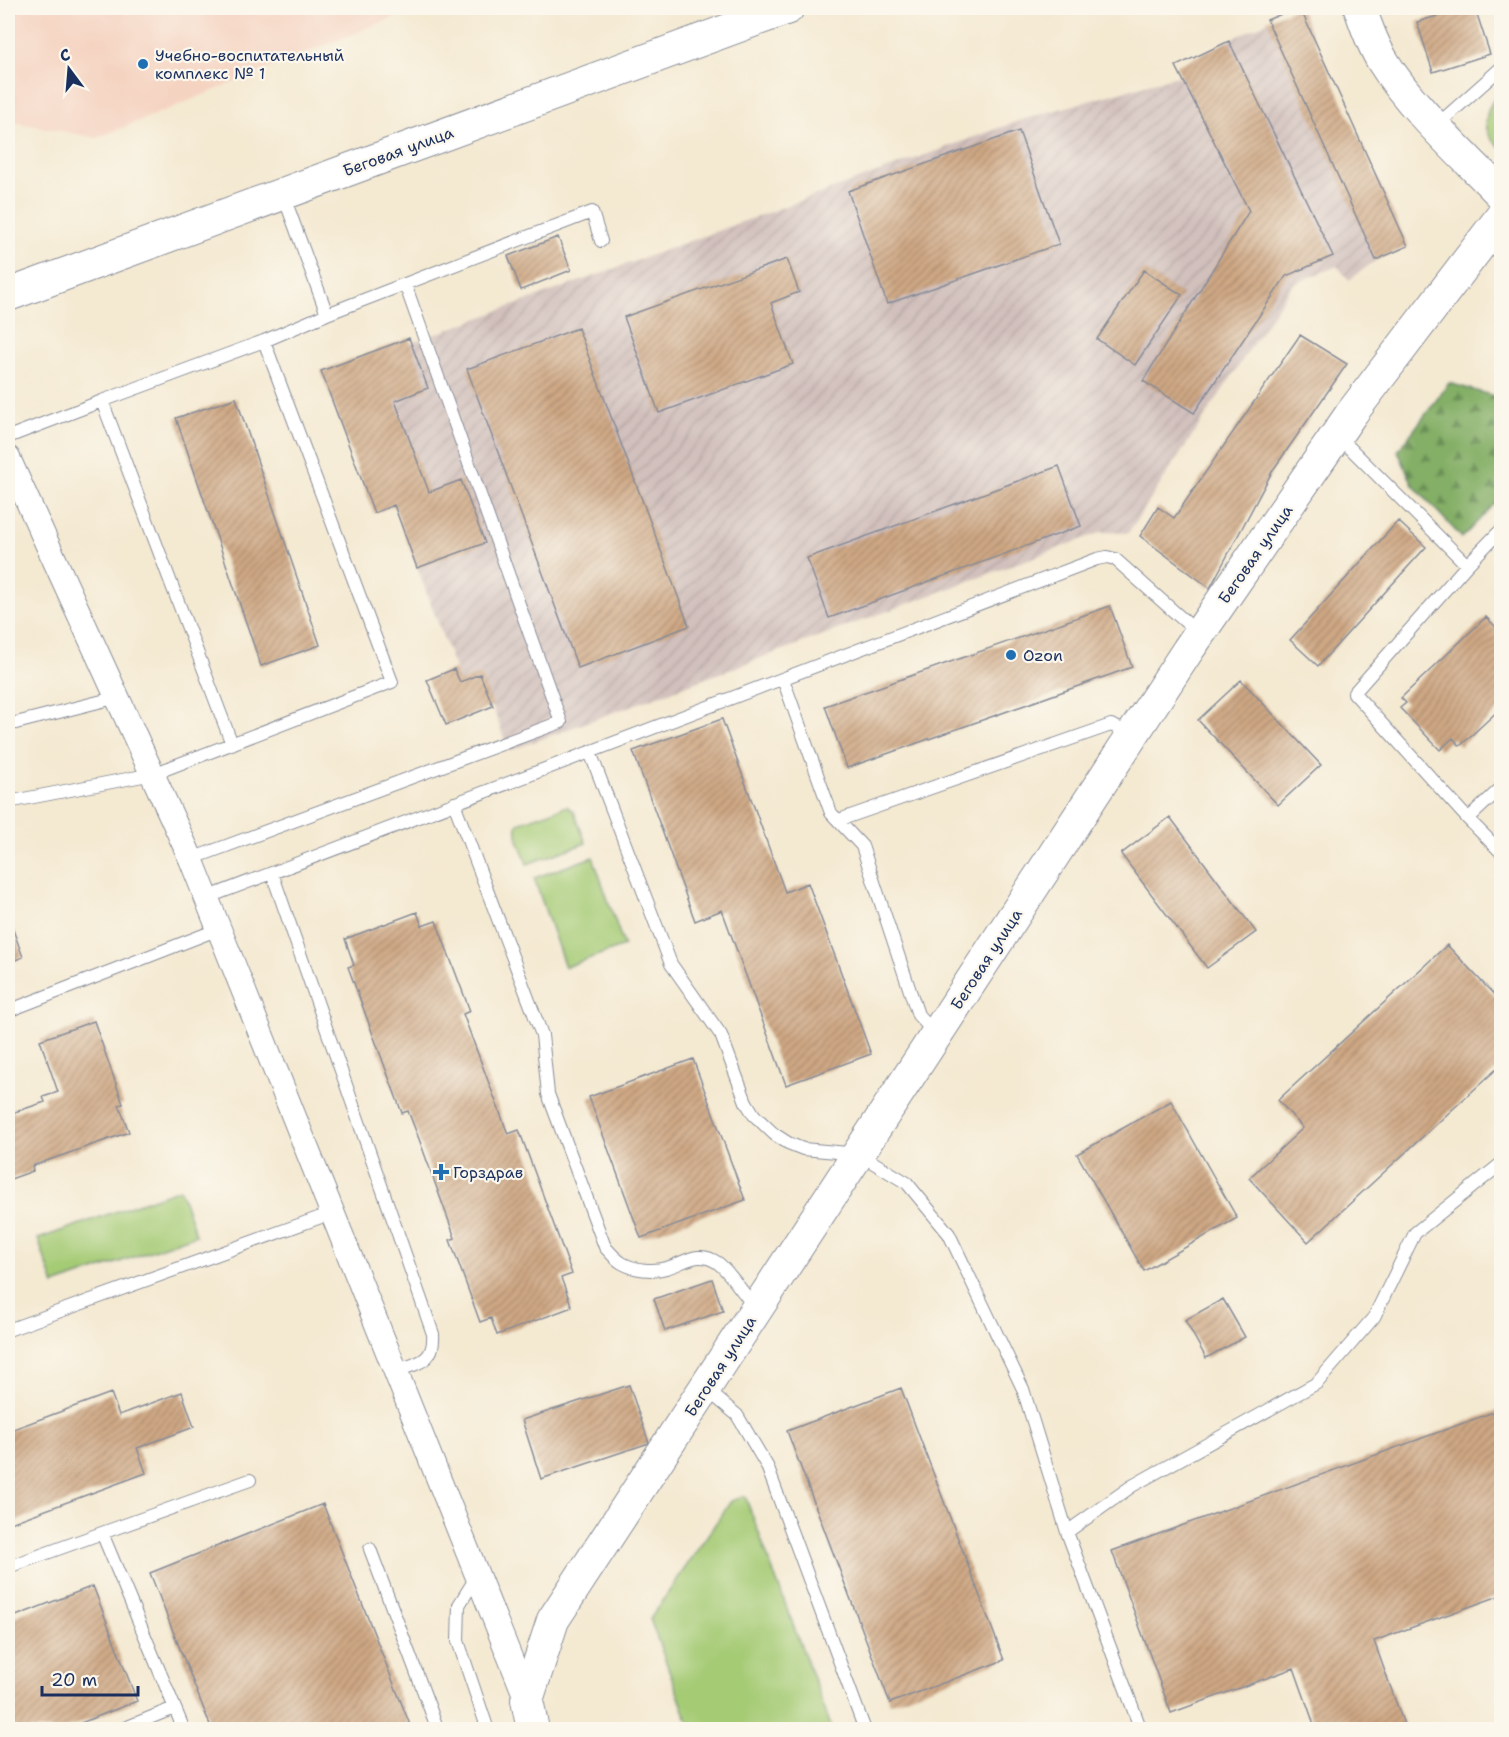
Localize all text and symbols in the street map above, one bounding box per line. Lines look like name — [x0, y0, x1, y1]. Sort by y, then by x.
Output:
north arrow — [39, 39, 99, 99]
text: С — [57, 44, 73, 67]
place label: Учебно-воспитательный комплекс № 1 — [155, 45, 344, 84]
marker: Учебно-воспитательный комплекс № 1 — [136, 57, 150, 71]
street label: Беговая улица — [340, 122, 456, 181]
street label: Беговая улица — [1213, 501, 1297, 608]
place label: Ozon — [1023, 645, 1063, 666]
marker: Ozon — [1004, 648, 1018, 662]
street label: Беговая улица — [946, 905, 1027, 1014]
place label: Горздрав — [453, 1162, 523, 1183]
marker: Горздрав — [434, 1165, 448, 1179]
street label: Беговая улица — [680, 1312, 761, 1421]
scale bar — [42, 1659, 138, 1697]
text: 20 m — [51, 1668, 97, 1692]

